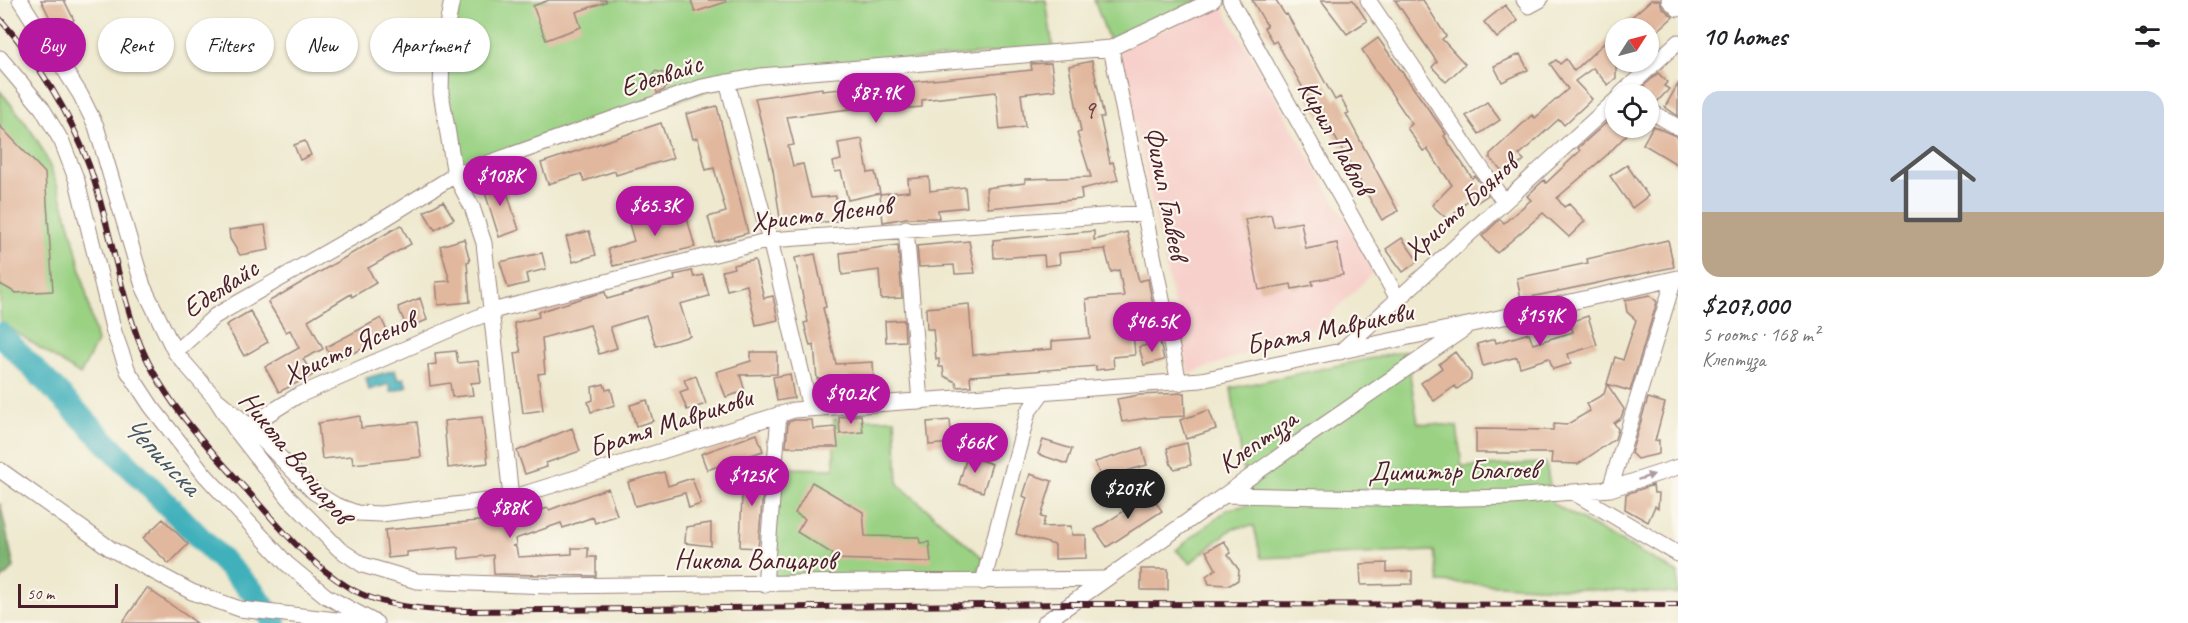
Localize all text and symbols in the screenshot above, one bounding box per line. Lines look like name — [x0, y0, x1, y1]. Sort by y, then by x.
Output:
chip: Buy — [18, 18, 86, 72]
chip: Rent — [98, 18, 174, 72]
chip: Filters — [186, 18, 274, 72]
chip: New — [286, 18, 358, 72]
chip: Apartment — [370, 18, 490, 72]
north arrow — [1605, 18, 1659, 72]
map controls — [1605, 18, 1659, 138]
text: 10 homes — [1702, 20, 1787, 53]
icon: filters — [2131, 20, 2164, 53]
street label: Еделвайс — [616, 45, 708, 105]
pin: $87.9K — [827, 73, 925, 124]
street label: Кирил Павлов — [1290, 74, 1384, 205]
text: $87.9K — [851, 80, 901, 105]
button: locate — [1605, 84, 1659, 138]
house number: 9 — [1083, 93, 1097, 126]
street label: Филип Главеев — [1137, 124, 1198, 267]
icon: home — [1879, 130, 1987, 238]
street label: Христо Боянов — [1396, 143, 1528, 267]
pin: $108K — [458, 156, 542, 207]
text: $108K — [477, 163, 523, 188]
pin: $65.3K — [606, 186, 704, 237]
street label: Христо Ясенов — [748, 186, 899, 239]
text: $65.3K — [630, 193, 680, 218]
street label: Еделвайс — [175, 249, 266, 326]
text: $207,000 — [1702, 289, 1789, 322]
street label: Братя Маврикови — [1243, 293, 1418, 363]
pin: $159K — [1498, 296, 1582, 347]
street label: Христо Ясенов — [277, 300, 426, 392]
pin: $46.5K — [1103, 302, 1201, 353]
text: $159K — [1517, 303, 1563, 328]
text: $46.5K — [1127, 309, 1177, 334]
text: 5 rooms · 168 m² — [1702, 322, 1819, 347]
text: Клептуза — [1702, 347, 1766, 372]
pin: $90.2K — [802, 374, 900, 425]
street label: Братя Маврикови — [584, 378, 759, 465]
text: $90.2K — [826, 381, 876, 406]
street label: Никола Вапцаров — [232, 383, 364, 535]
street label: Клептуза — [1211, 400, 1306, 482]
water label: Чепинска — [115, 407, 212, 506]
pin: $66K — [939, 423, 1011, 474]
text: $66K — [956, 430, 994, 455]
street label: Димитър Благоев — [1368, 451, 1545, 489]
pin: $125K — [710, 456, 794, 507]
text: $125K — [729, 463, 775, 488]
pin: $207K — [1086, 469, 1170, 520]
one-way arrow — [1637, 472, 1655, 481]
text: $207K — [1105, 476, 1151, 501]
pin: $88K — [474, 488, 546, 539]
text: $88K — [491, 495, 529, 520]
street label: Никола Вапцаров — [674, 542, 841, 577]
scale bar — [18, 581, 118, 608]
text: 50 m — [27, 584, 54, 604]

